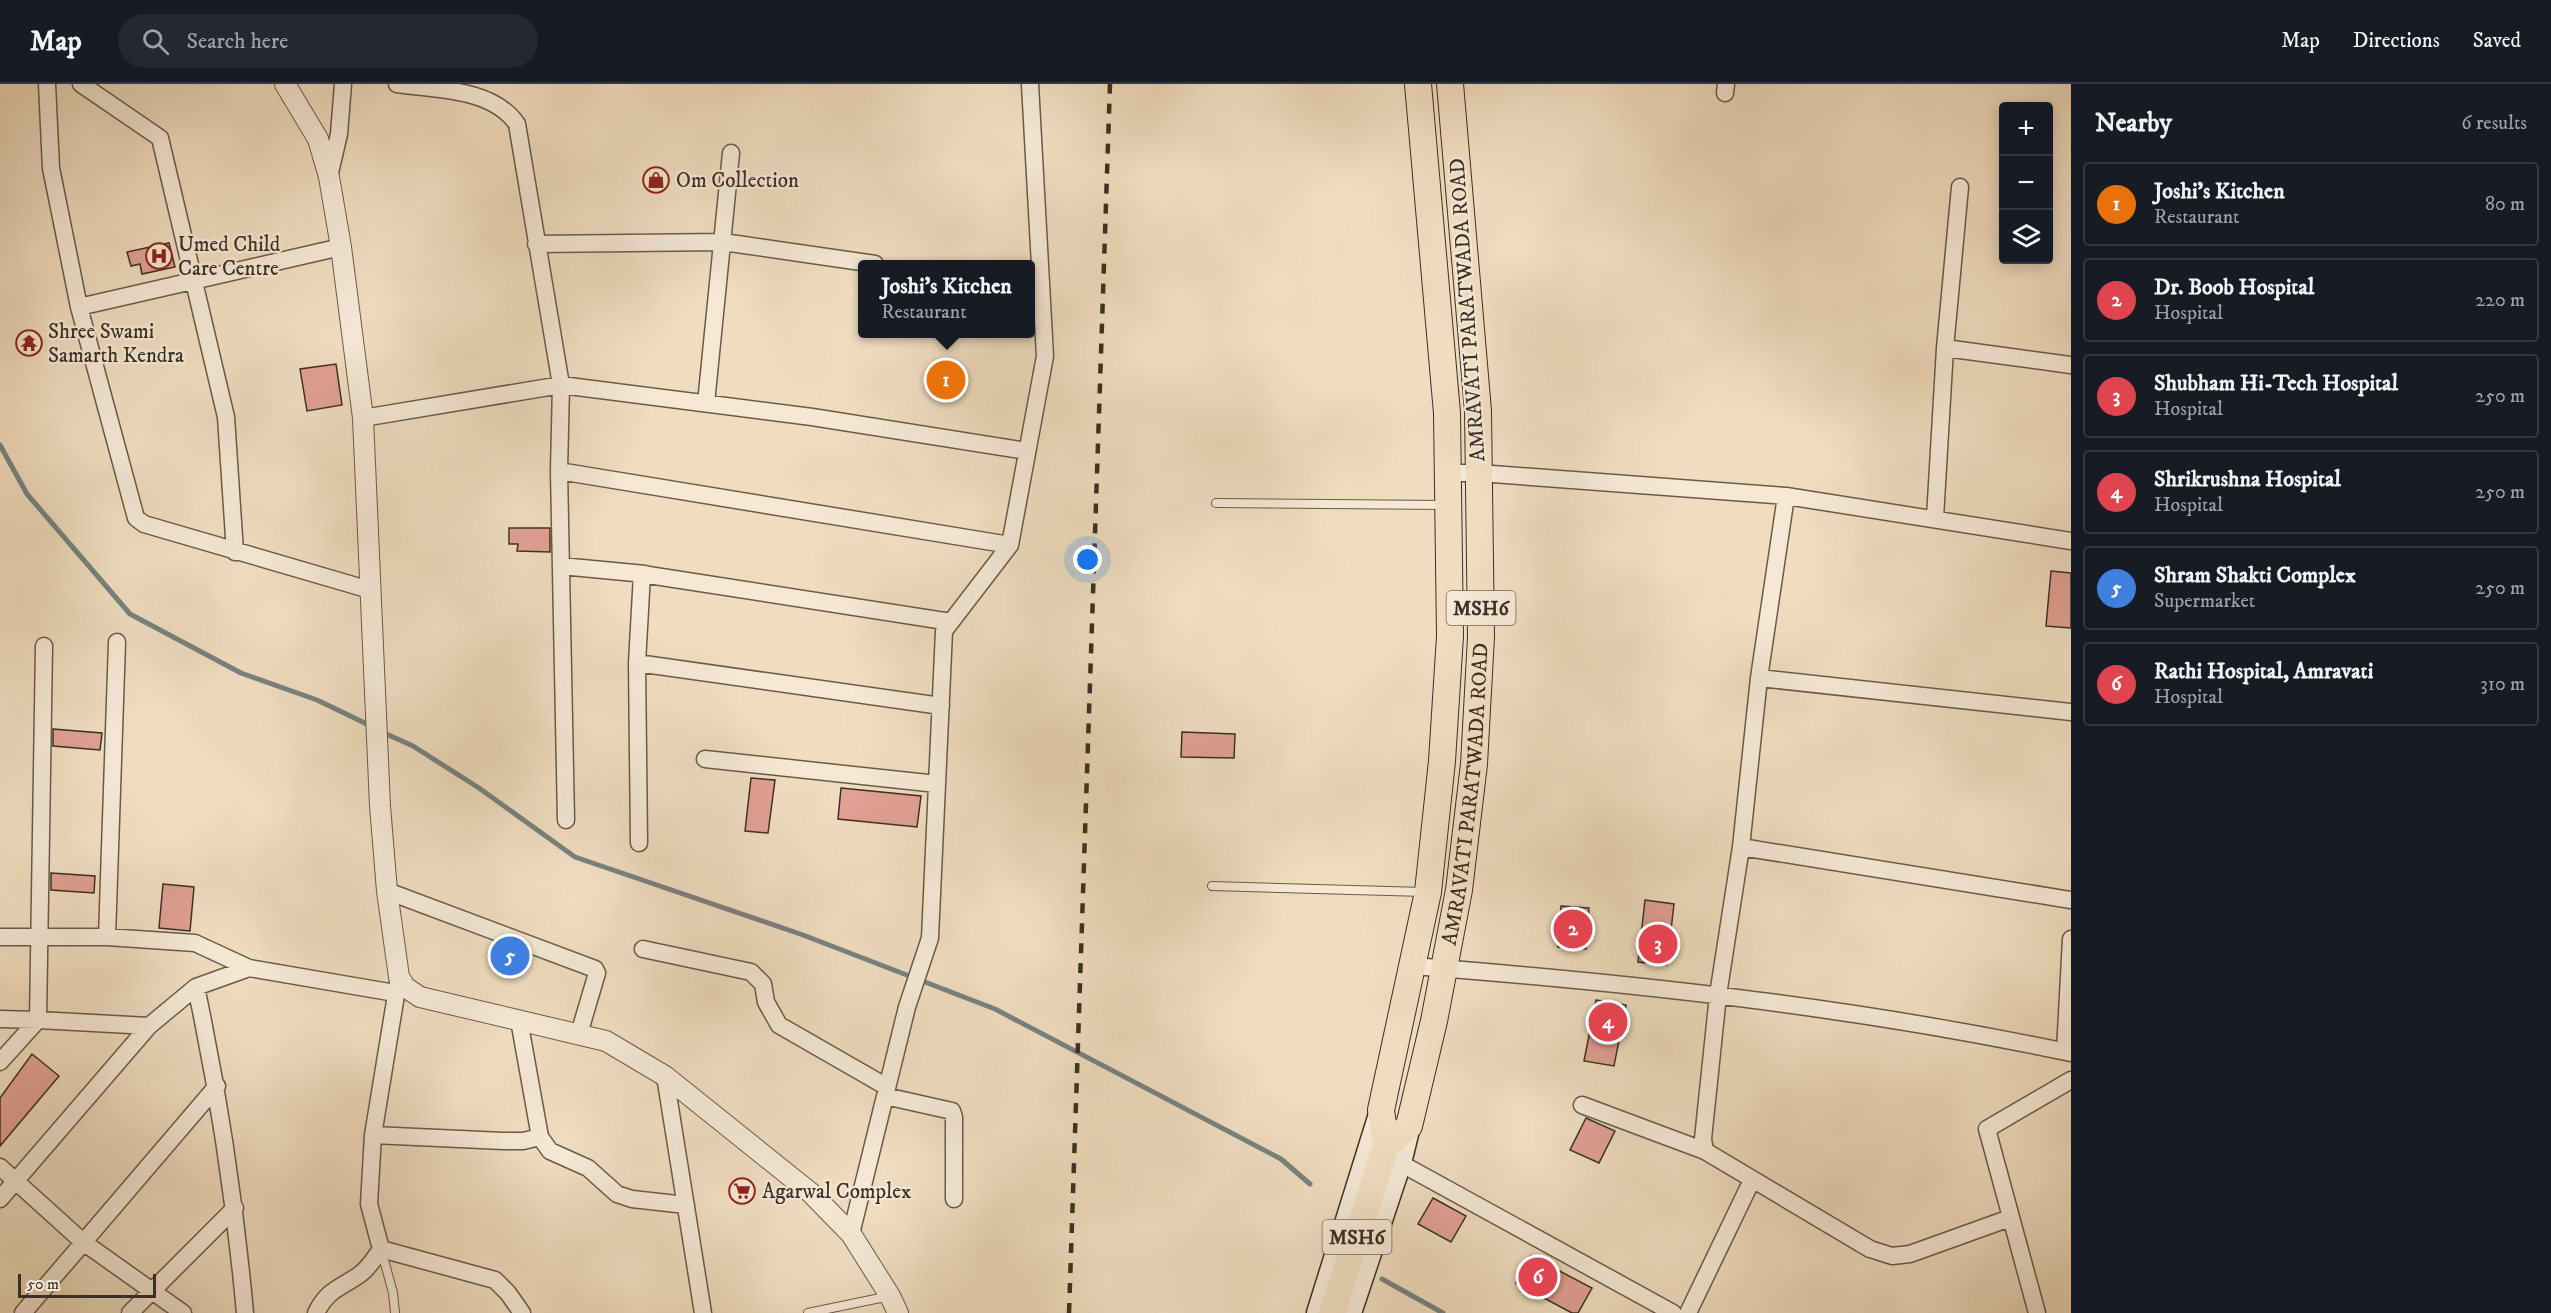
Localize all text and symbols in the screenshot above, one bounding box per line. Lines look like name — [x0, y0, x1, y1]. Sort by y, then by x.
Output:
search box — [118, 14, 538, 68]
text: Map — [30, 24, 82, 59]
icon: search — [139, 25, 172, 58]
text: Search here — [187, 28, 288, 55]
text: Map — [2281, 28, 2320, 54]
text: Directions — [2353, 28, 2440, 54]
text: Saved — [2473, 28, 2521, 54]
map controls — [1999, 102, 2053, 264]
button: + — [1999, 102, 2053, 156]
text: Nearby — [2095, 107, 2172, 140]
text: 6 results — [2461, 111, 2527, 136]
button: − — [1999, 156, 2053, 210]
street label: AMRAVATI PARATWADA ROAD — [1444, 157, 1492, 463]
shop icon: Om Collection — [641, 165, 671, 195]
place label: Om Collection — [676, 168, 799, 194]
text: Joshi's Kitchen — [2154, 178, 2285, 205]
text: 1 — [2113, 192, 2120, 217]
text: 80 m — [2485, 192, 2525, 217]
text: Restaurant — [2154, 205, 2239, 230]
button: layers — [1999, 210, 2053, 264]
place label: Umed Child Care Centre — [178, 232, 281, 282]
hospital icon: Umed Child Care Centre — [144, 241, 174, 271]
popup — [858, 260, 1035, 338]
text: Joshi's Kitchen — [881, 273, 1012, 300]
text: Dr. Boob Hospital — [2154, 274, 2314, 301]
text: 2 — [2112, 288, 2121, 313]
text: 220 m — [2475, 288, 2525, 313]
text: Restaurant — [881, 300, 967, 325]
text: Hospital — [2154, 301, 2223, 326]
place label: Shree Swami Samarth Kendra — [48, 319, 184, 369]
temple icon: Shree Swami Samarth Kendra — [14, 328, 44, 358]
pin: 1 — [926, 358, 966, 402]
text: Shubham Hi-Tech Hospital — [2154, 370, 2398, 397]
text: 3 — [2113, 384, 2120, 409]
text: 250 m — [2475, 384, 2525, 409]
text: Hospital — [2154, 397, 2223, 422]
text: Shrikrushna Hospital — [2154, 466, 2341, 493]
text: 4 — [2111, 480, 2122, 505]
text: 250 m — [2475, 480, 2525, 505]
text: Hospital — [2154, 493, 2223, 518]
your location — [1073, 545, 1102, 574]
text: Shram Shakti Complex — [2154, 562, 2356, 589]
text: 5 — [2112, 576, 2121, 601]
text: 250 m — [2475, 576, 2525, 601]
text: Supermarket — [2154, 589, 2255, 614]
road number: MSH6 — [1446, 591, 1516, 625]
street label: AMRAVATI PARATWADA ROAD — [1437, 642, 1495, 948]
text: Rathi Hospital, Amravati — [2154, 658, 2373, 685]
text: 6 — [2111, 672, 2122, 697]
text: 310 m — [2480, 672, 2525, 697]
text: Hospital — [2154, 685, 2223, 710]
pin: 2 — [1554, 906, 1592, 952]
pin: 3 — [1638, 922, 1678, 966]
pin: 5 — [490, 934, 530, 978]
pin: 4 — [1588, 1000, 1628, 1044]
supermarket icon: Agarwal Complex — [727, 1176, 757, 1206]
place label: Agarwal Complex — [762, 1179, 911, 1205]
road number: MSH6 — [1322, 1220, 1392, 1254]
pin: 6 — [1518, 1254, 1558, 1300]
scale bar — [18, 1271, 156, 1298]
text: 50 m — [27, 1274, 59, 1294]

